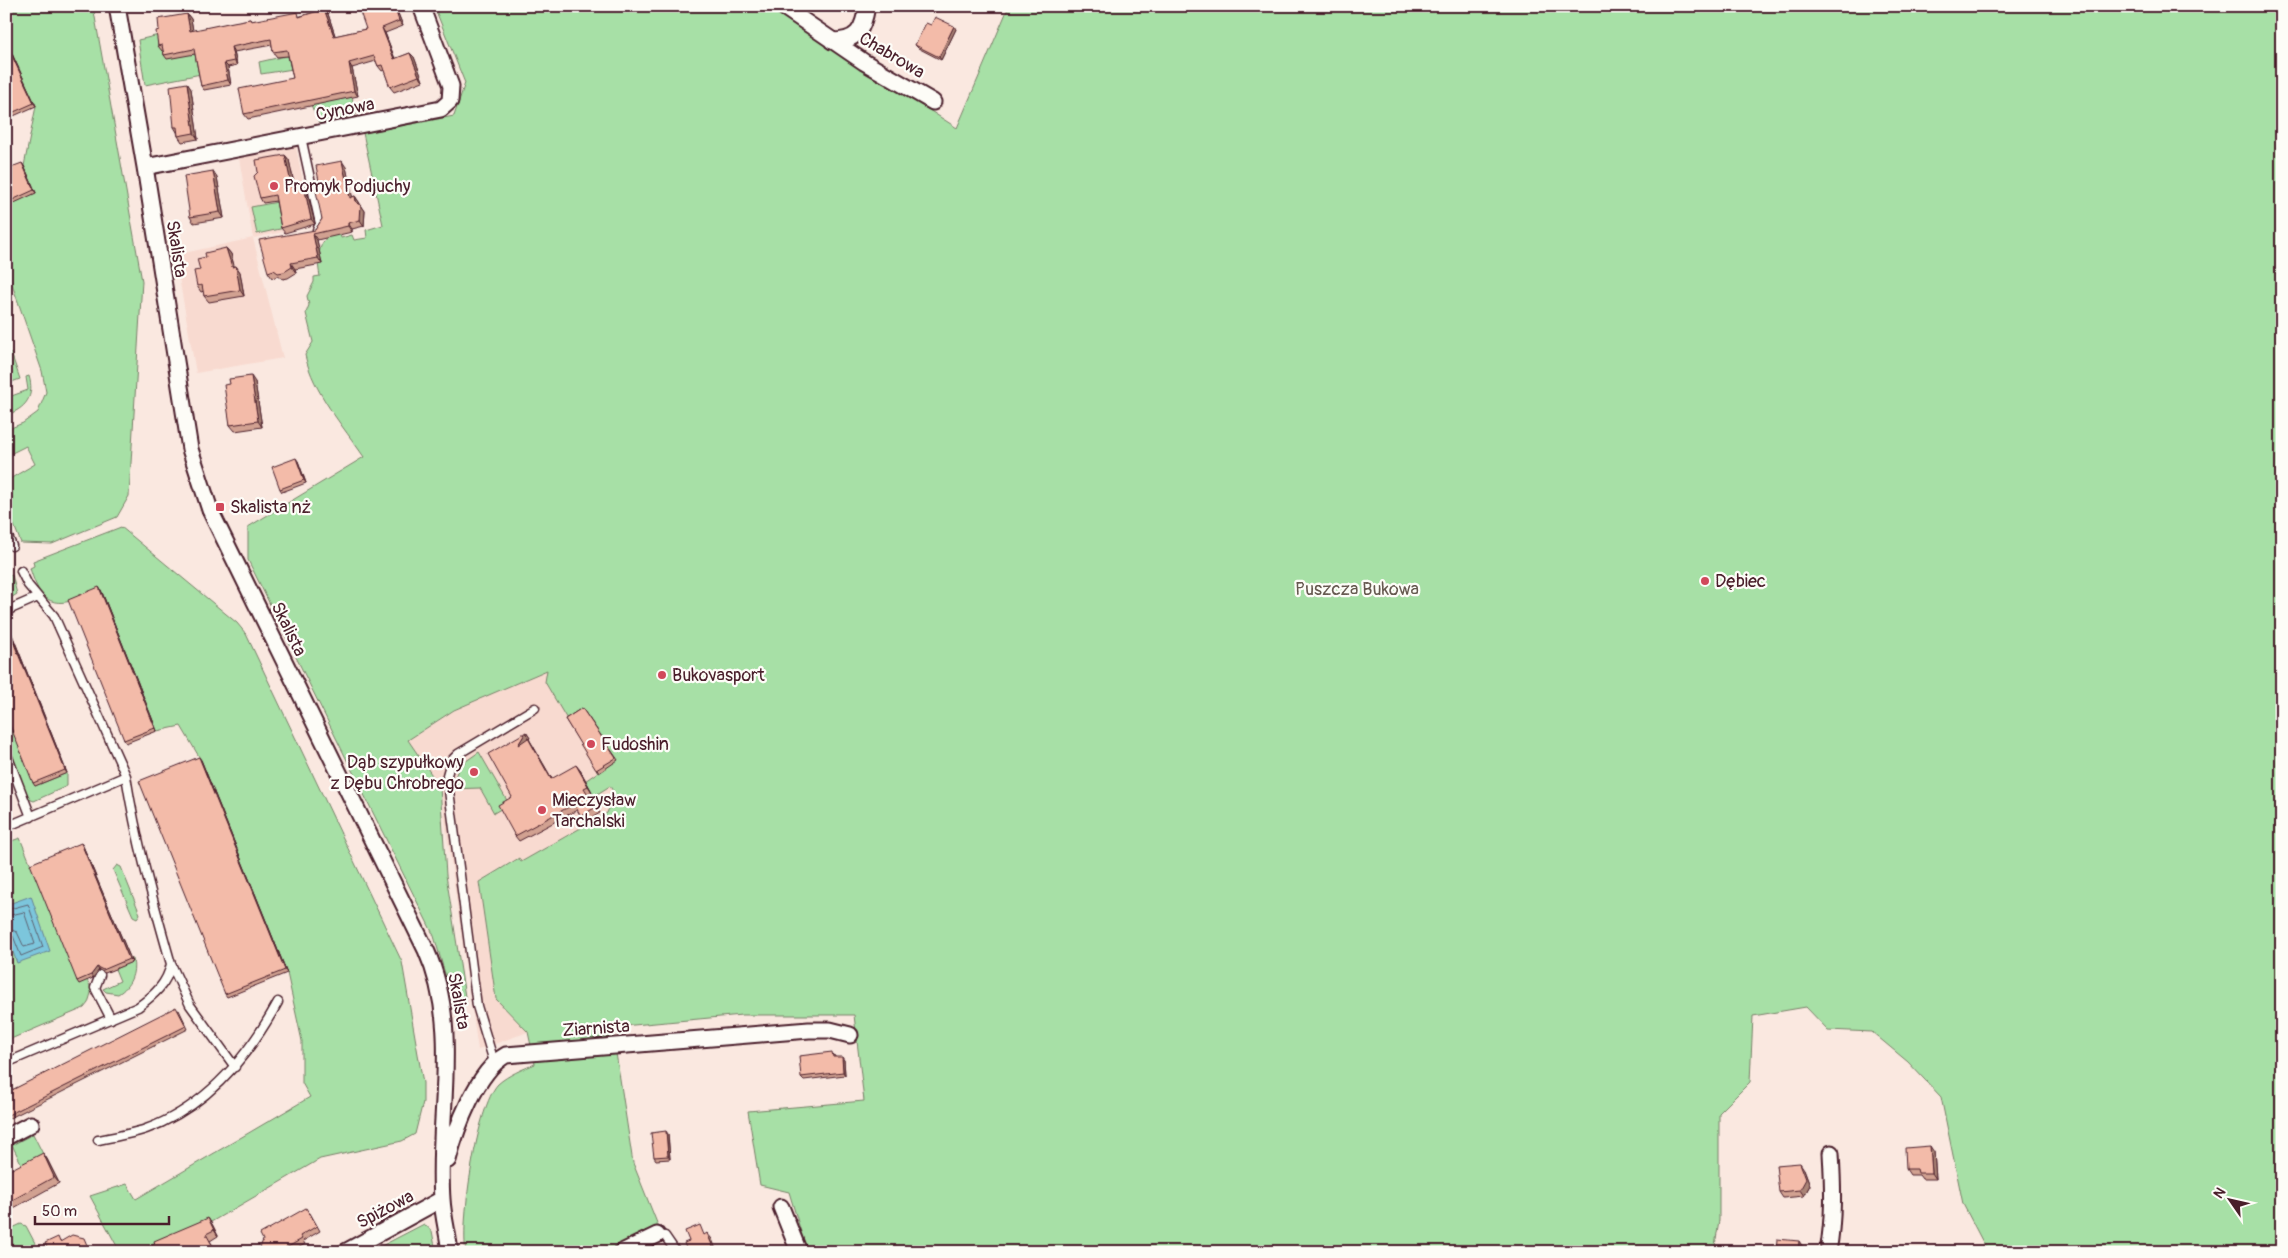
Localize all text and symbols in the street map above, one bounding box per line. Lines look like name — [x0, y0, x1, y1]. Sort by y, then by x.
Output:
street label: Chabrowa — [855, 27, 929, 84]
street label: Cynowa — [314, 93, 376, 126]
place label: Promyk Podjuchy — [284, 175, 411, 198]
marker: Promyk Podjuchy — [268, 180, 280, 192]
street label: Skalista — [161, 219, 192, 279]
place label: Skalista nż — [230, 496, 311, 519]
marker: Skalista nż — [214, 501, 226, 513]
place label: Dębiec — [1715, 570, 1766, 593]
marker: Dębiec — [1699, 575, 1711, 587]
park label: Puszcza Bukowa — [1295, 578, 1419, 601]
street label: Skalista — [266, 598, 311, 660]
place label: Bukovasport — [672, 664, 766, 687]
marker: Bukovasport — [656, 669, 668, 681]
place label: Fudoshin — [601, 733, 669, 756]
marker: Fudoshin — [585, 738, 597, 750]
place label: Dąb szypułkowy z Dębu Chrobrego — [330, 751, 464, 795]
marker: Dąb szypułkowy z Dębu Chrobrego — [468, 766, 480, 778]
place label: Mieczysław Tarchalski — [552, 789, 636, 833]
marker: Mieczysław Tarchalski — [536, 804, 548, 816]
street label: Skalista — [442, 971, 475, 1031]
street label: Ziarnista — [562, 1015, 630, 1042]
north arrow — [2206, 1176, 2256, 1226]
text: N — [2210, 1184, 2229, 1202]
street label: Spiżowa — [353, 1185, 418, 1234]
scale bar — [35, 1193, 169, 1225]
text: 50 m — [42, 1202, 77, 1221]

